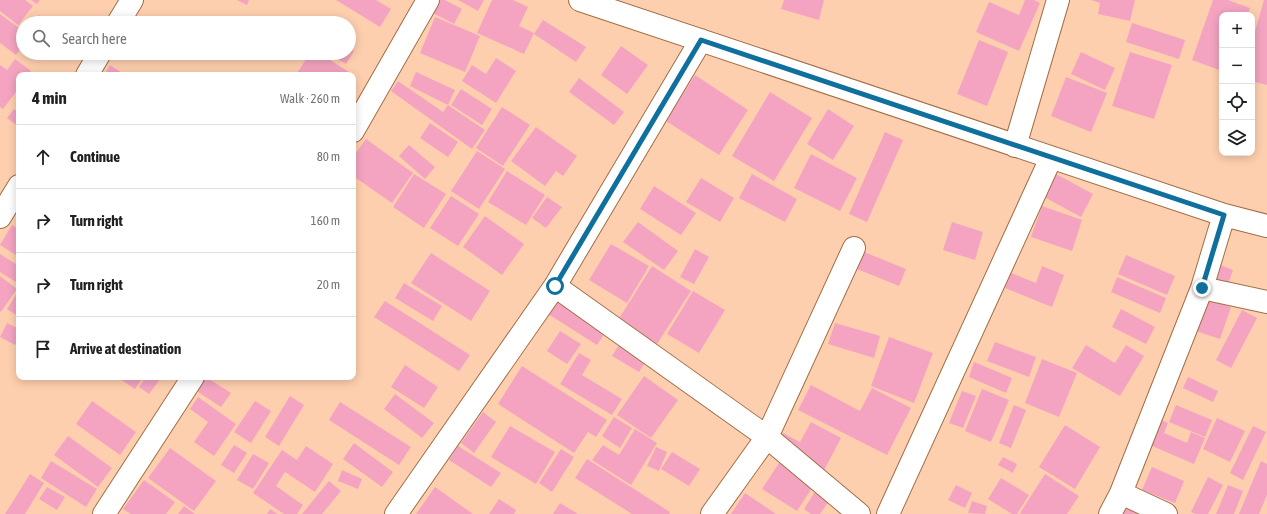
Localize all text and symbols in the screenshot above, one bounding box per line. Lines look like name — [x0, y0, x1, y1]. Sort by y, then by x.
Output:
map controls — [1219, 12, 1255, 156]
button: + — [1219, 12, 1255, 48]
search box — [16, 16, 356, 60]
icon: search — [30, 27, 52, 49]
text: Search here — [62, 30, 127, 47]
button: − — [1219, 48, 1255, 84]
button: locate — [1219, 84, 1255, 120]
text: 4 min — [32, 88, 67, 108]
text: Walk · 260 m — [280, 91, 340, 106]
button: layers — [1219, 120, 1255, 156]
icon: ahead — [32, 146, 54, 168]
text: Continue — [70, 148, 120, 165]
text: 80 m — [317, 149, 340, 164]
icon: right — [32, 210, 54, 232]
text: Turn right — [70, 212, 123, 229]
text: 160 m — [311, 213, 340, 228]
icon: right — [32, 274, 54, 296]
text: Turn right — [70, 276, 123, 293]
text: 20 m — [317, 277, 340, 292]
route start — [546, 277, 564, 295]
route end — [1193, 279, 1211, 297]
icon: arrive — [32, 338, 54, 360]
text: Arrive at destination — [70, 340, 181, 357]

